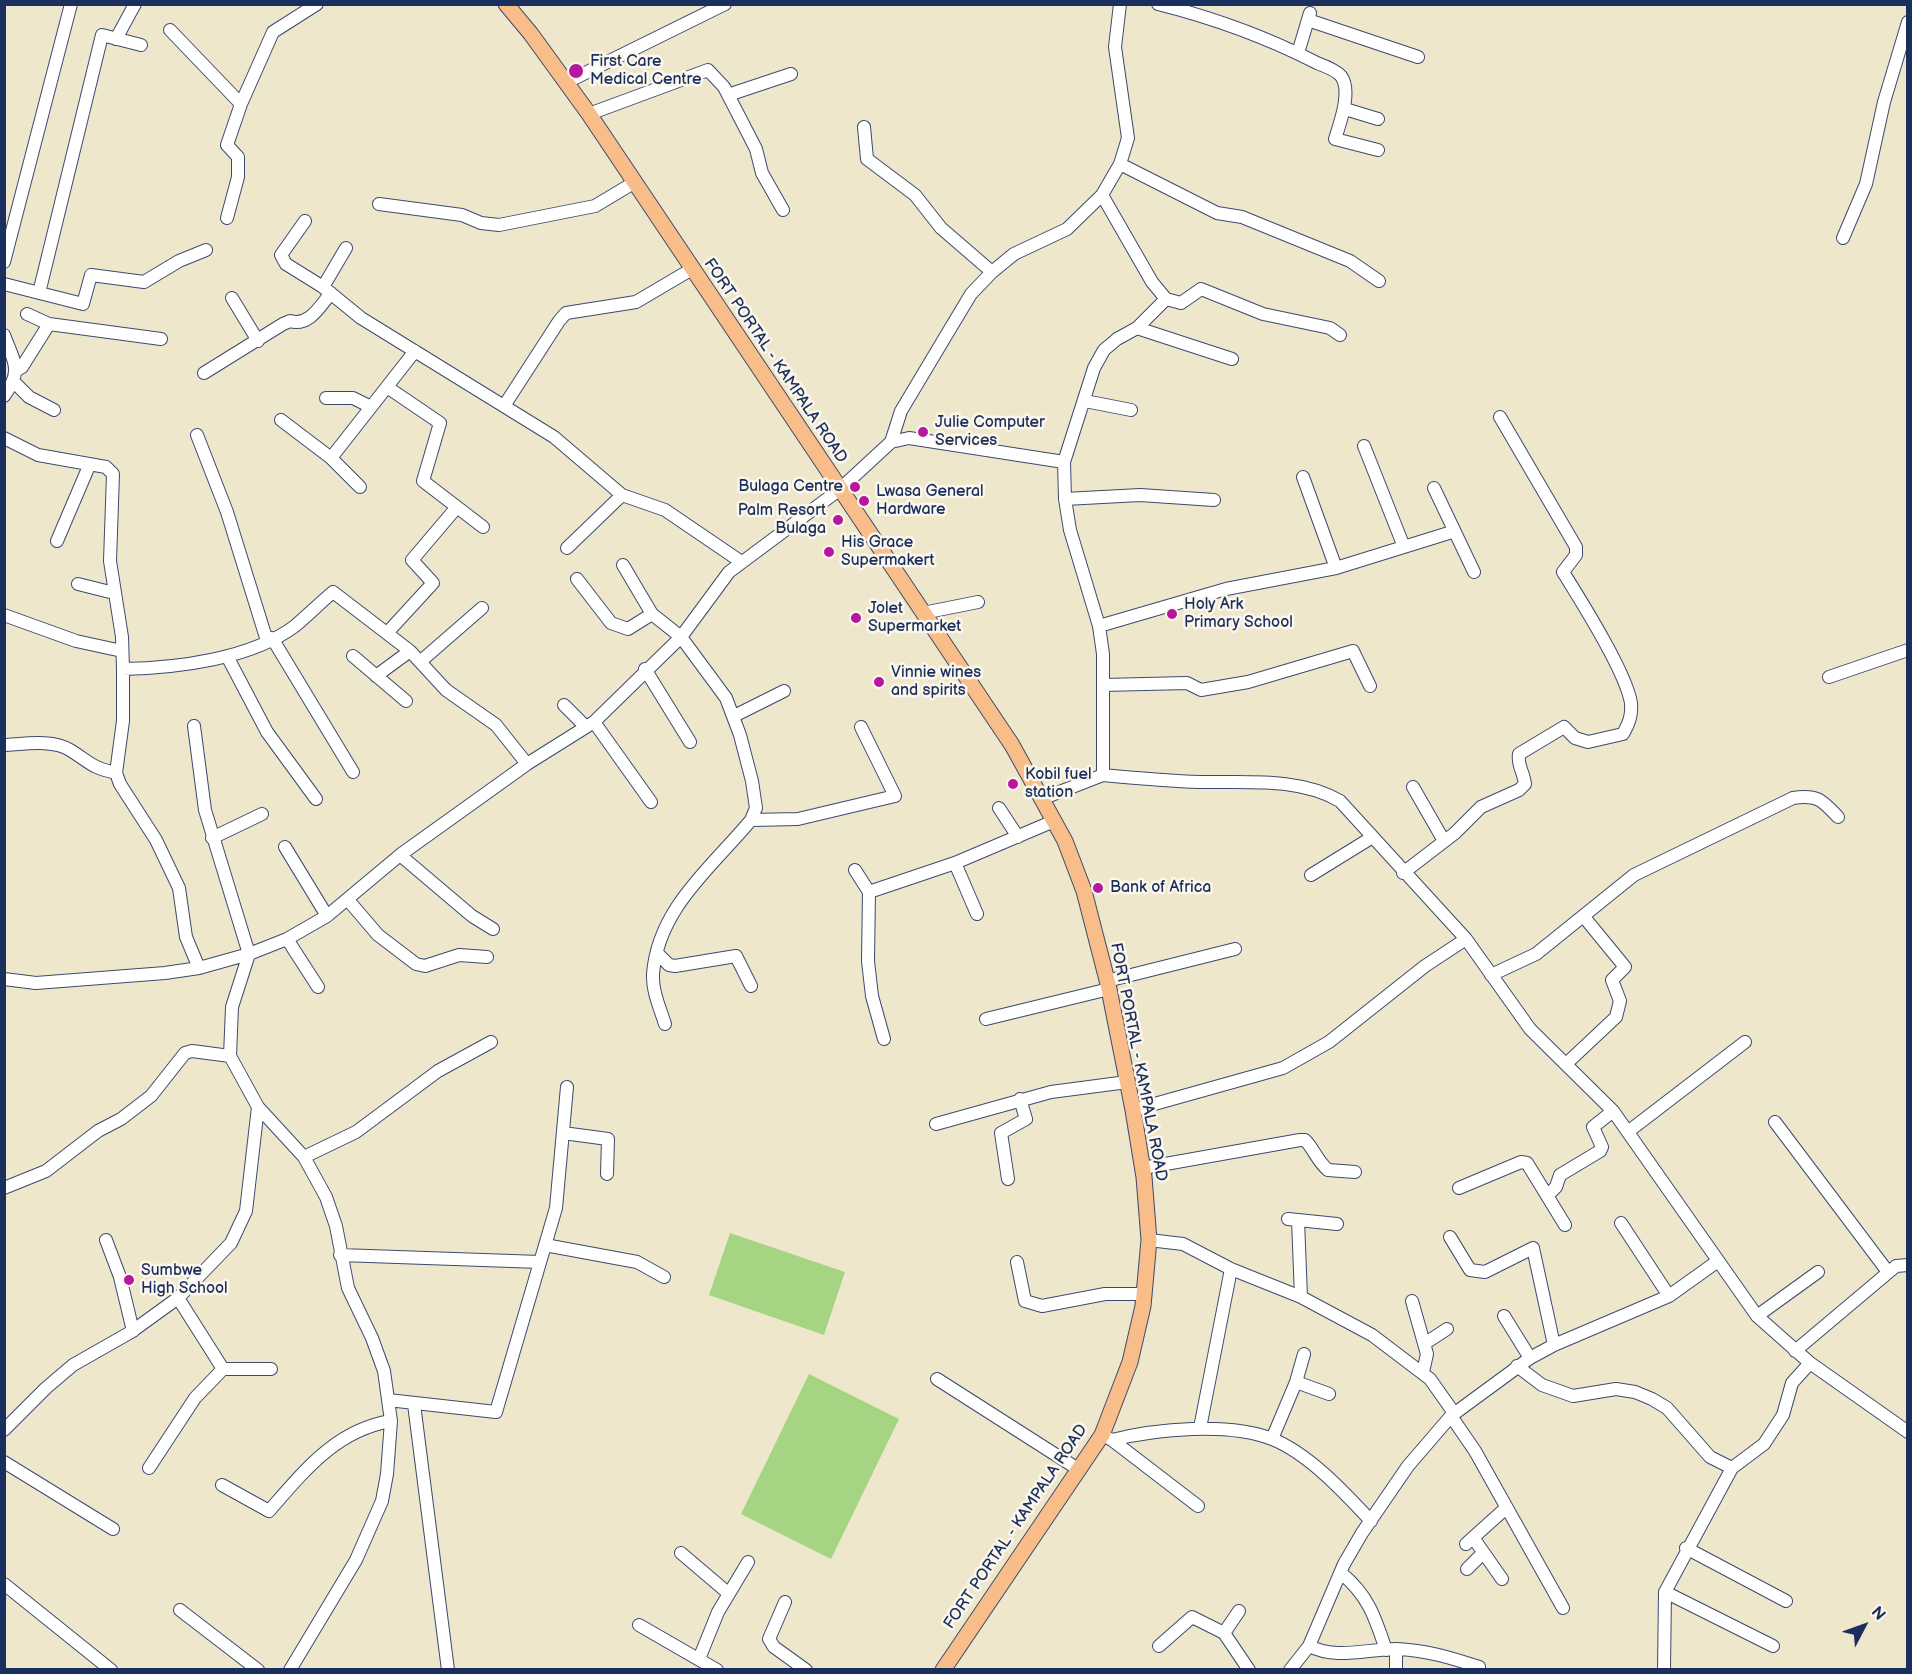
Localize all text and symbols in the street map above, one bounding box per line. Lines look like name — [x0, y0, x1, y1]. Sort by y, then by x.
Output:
place label: First Care Medical Centre — [590, 52, 701, 90]
marker: First Care Medical Centre — [567, 62, 585, 80]
street label: FORT PORTAL - KAMPALA ROAD — [699, 255, 851, 467]
place label: Julie Computer Services — [935, 413, 1045, 451]
marker: Julie Computer Services — [916, 425, 930, 439]
place label: Bulaga Centre — [738, 477, 843, 497]
marker: Bulaga Centre — [848, 480, 862, 494]
place label: Lwasa General Hardware — [876, 482, 984, 520]
marker: Lwasa General Hardware — [857, 494, 871, 508]
place label: Palm Resort Bulaga — [738, 501, 826, 539]
marker: Palm Resort Bulaga — [831, 513, 845, 527]
place label: His Grace Supermakert — [841, 533, 934, 571]
marker: His Grace Supermakert — [822, 545, 836, 559]
place label: Holy Ark Primary School — [1184, 595, 1293, 633]
place label: Jolet Supermarket — [868, 599, 961, 637]
marker: Holy Ark Primary School — [1165, 607, 1179, 621]
marker: Jolet Supermarket — [849, 611, 863, 625]
place label: Vinnie wines and spirits — [891, 663, 981, 701]
marker: Vinnie wines and spirits — [872, 675, 886, 689]
place label: Kobil fuel station — [1025, 765, 1091, 803]
marker: Kobil fuel station — [1006, 777, 1020, 791]
place label: Bank of Africa — [1110, 878, 1211, 898]
marker: Bank of Africa — [1091, 881, 1105, 895]
street label: FORT PORTAL - KAMPALA ROAD — [1105, 941, 1171, 1183]
place label: Sumbwe High School — [141, 1261, 228, 1299]
marker: Sumbwe High School — [122, 1273, 136, 1287]
street label: FORT PORTAL - KAMPALA ROAD — [940, 1421, 1092, 1633]
north arrow — [1834, 1596, 1894, 1656]
text: N — [1867, 1603, 1889, 1625]

